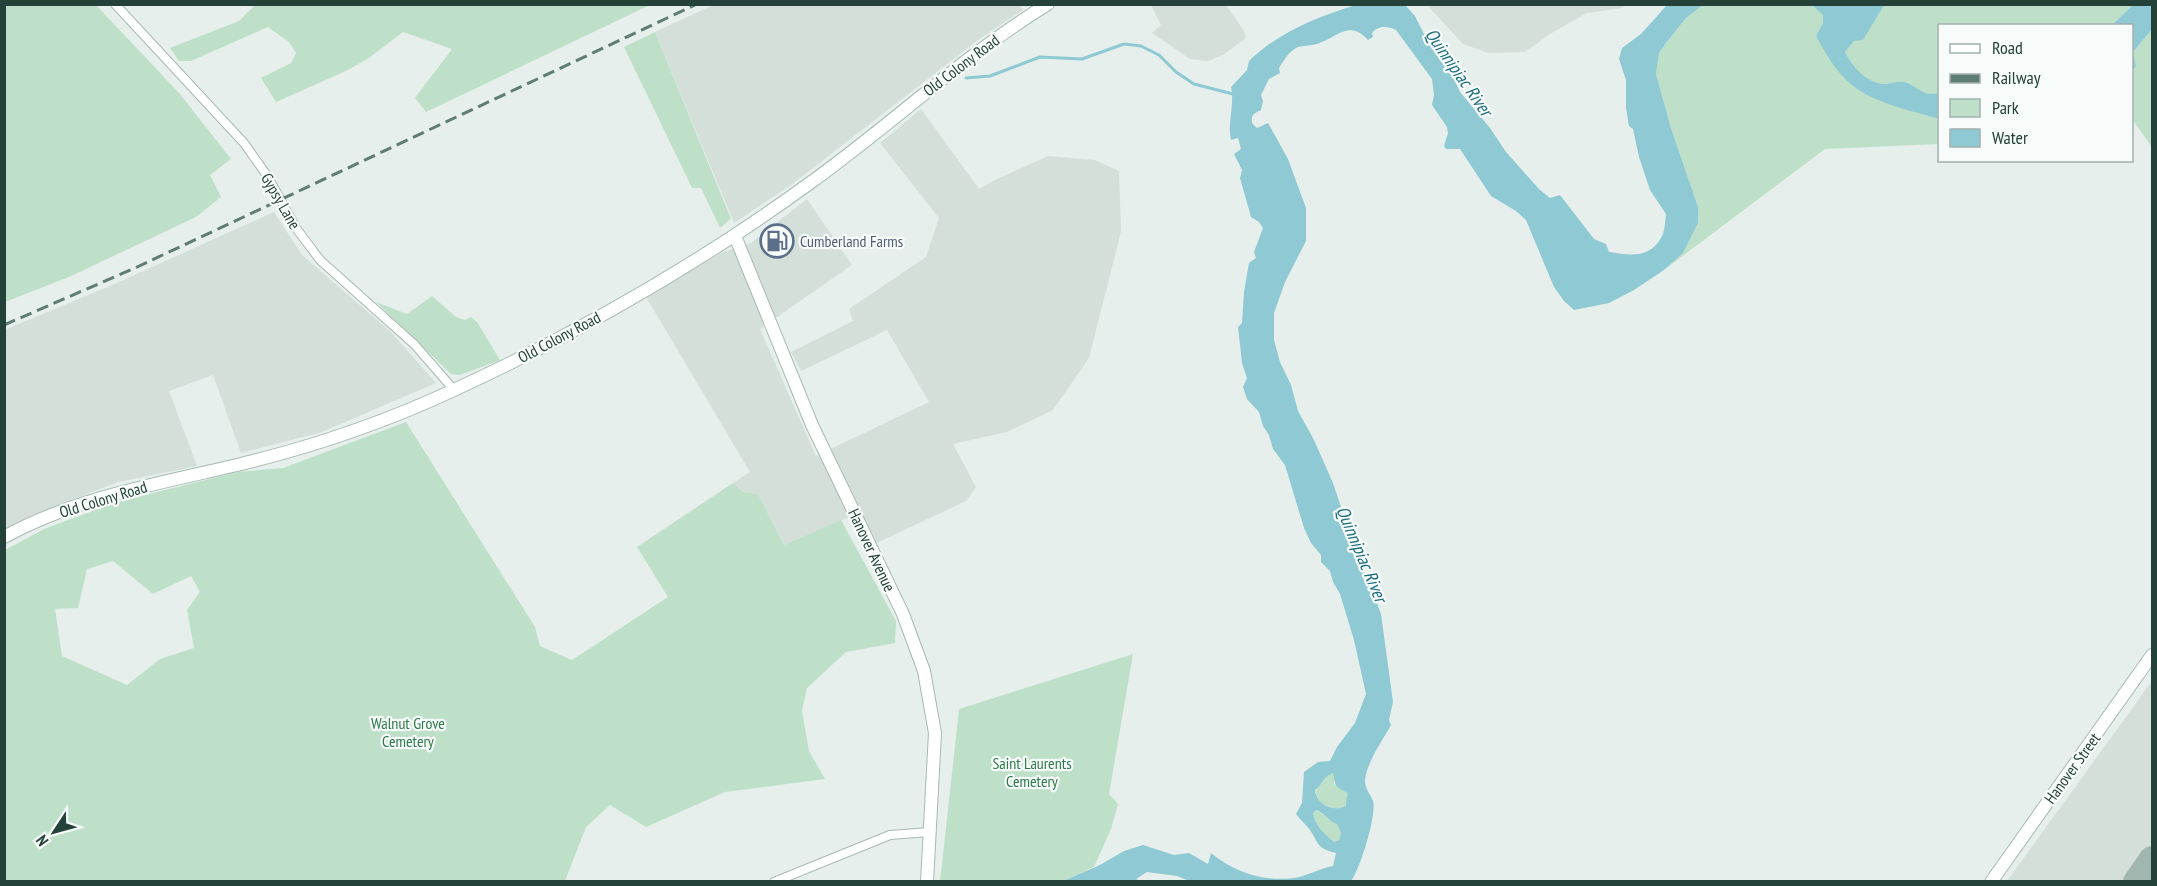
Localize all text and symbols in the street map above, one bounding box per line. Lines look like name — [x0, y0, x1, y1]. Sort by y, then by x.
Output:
water label: Quinnipiac River — [1420, 24, 1499, 123]
legend — [1938, 24, 2133, 162]
street label: Old Colony Road — [919, 30, 1003, 100]
text: Road — [1992, 36, 2023, 59]
text: Railway — [1992, 66, 2041, 89]
text: Park — [1992, 96, 2019, 119]
text: Water — [1992, 126, 2028, 149]
street label: Gypsy Lane — [257, 169, 305, 233]
fuel station icon: Cumberland Farms — [759, 223, 795, 259]
place label: Cumberland Farms — [800, 231, 903, 251]
street label: Old Colony Road — [514, 307, 604, 367]
street label: Old Colony Road — [57, 476, 149, 522]
water label: Quinnipiac River — [1331, 503, 1394, 608]
street label: Hanover Avenue — [844, 505, 900, 595]
park label: Walnut Grove Cemetery — [371, 713, 445, 751]
street label: Hanover Street — [2040, 728, 2105, 807]
park label: Saint Laurents Cemetery — [992, 753, 1072, 791]
north arrow — [24, 802, 84, 862]
text: N — [31, 831, 52, 850]

